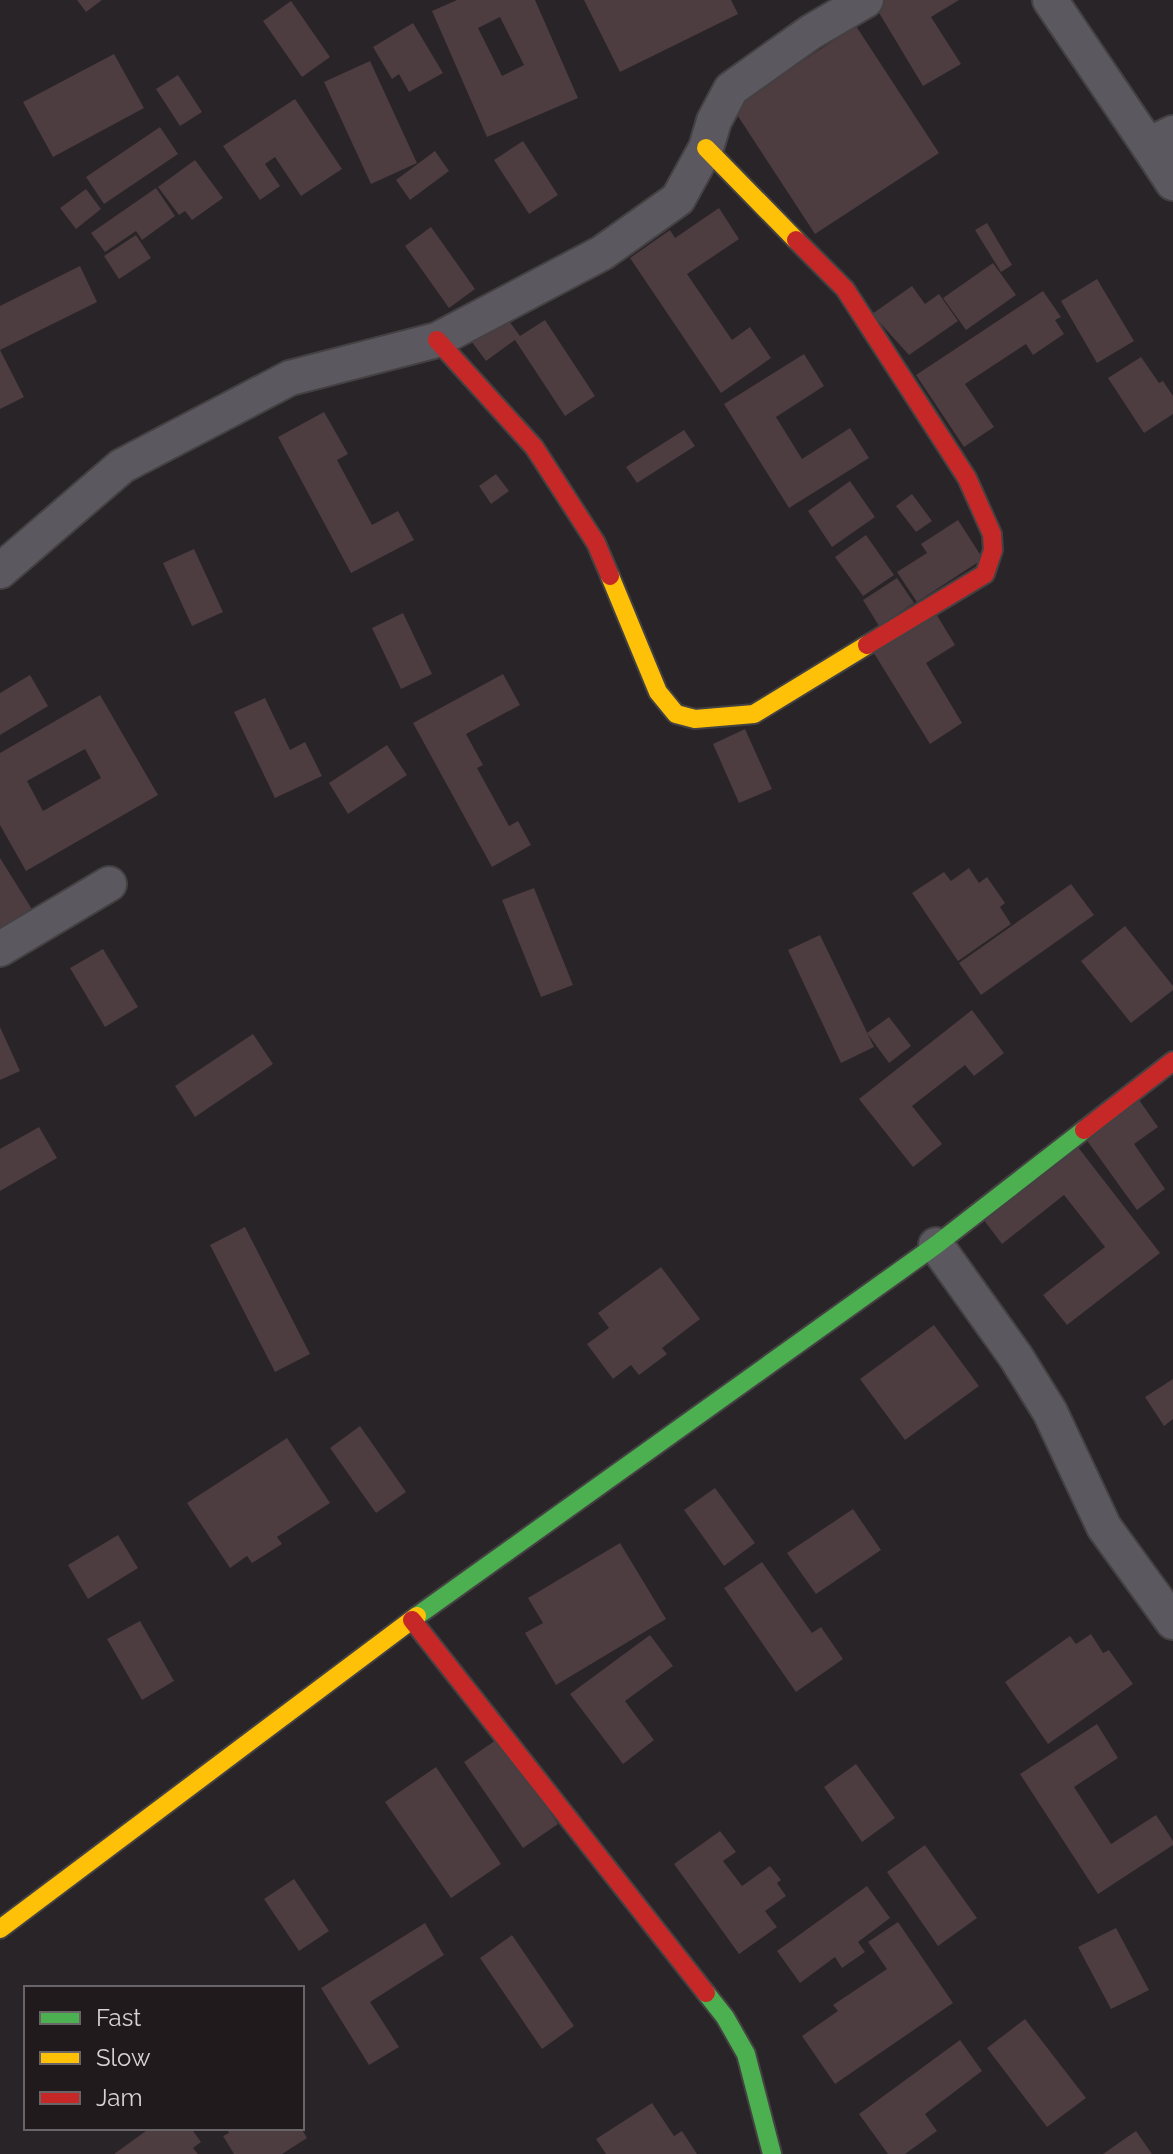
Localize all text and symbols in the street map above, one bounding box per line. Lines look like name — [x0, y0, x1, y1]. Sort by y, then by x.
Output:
legend — [24, 1986, 304, 2130]
text: Fast — [96, 2003, 141, 2032]
text: Slow — [96, 2043, 151, 2072]
text: Jam — [96, 2083, 142, 2112]

